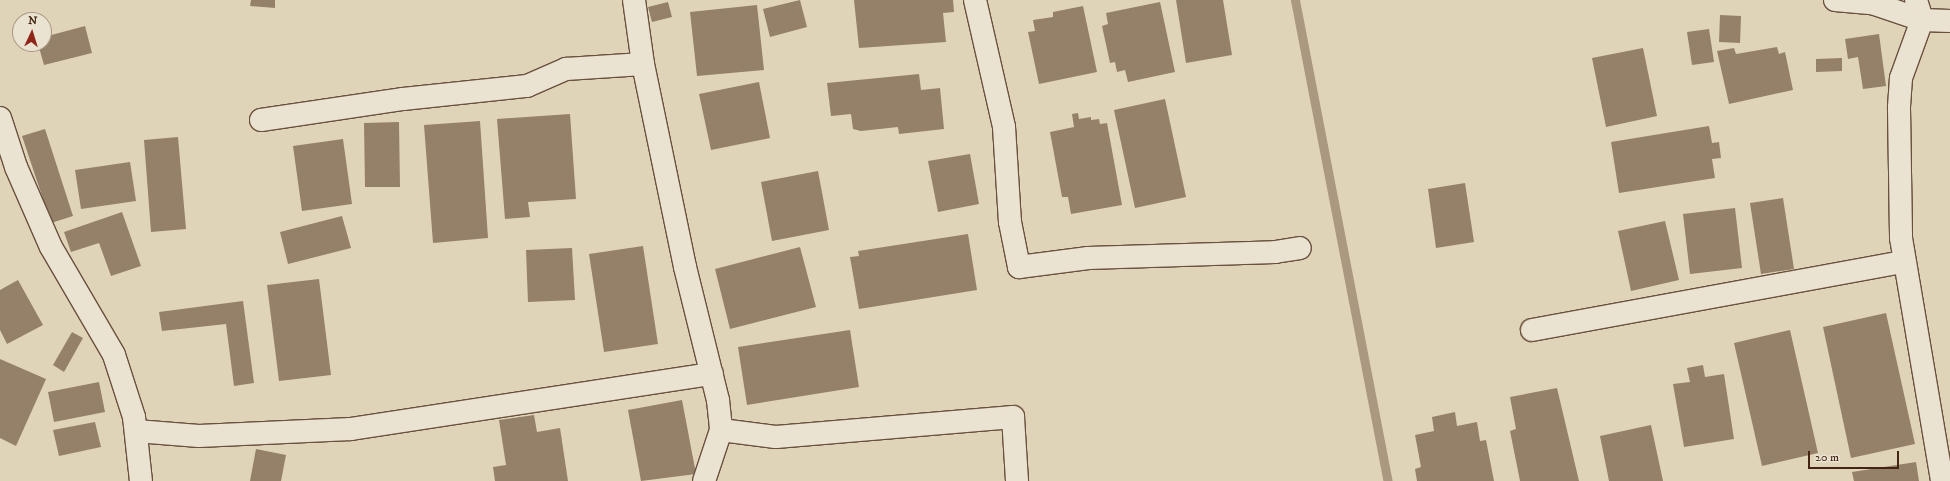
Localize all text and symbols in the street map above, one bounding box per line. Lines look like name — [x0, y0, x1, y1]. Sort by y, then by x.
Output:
north arrow — [12, 12, 52, 52]
text: N — [28, 14, 38, 28]
scale bar — [1810, 443, 1901, 469]
text: 20 m — [1815, 450, 1839, 465]

